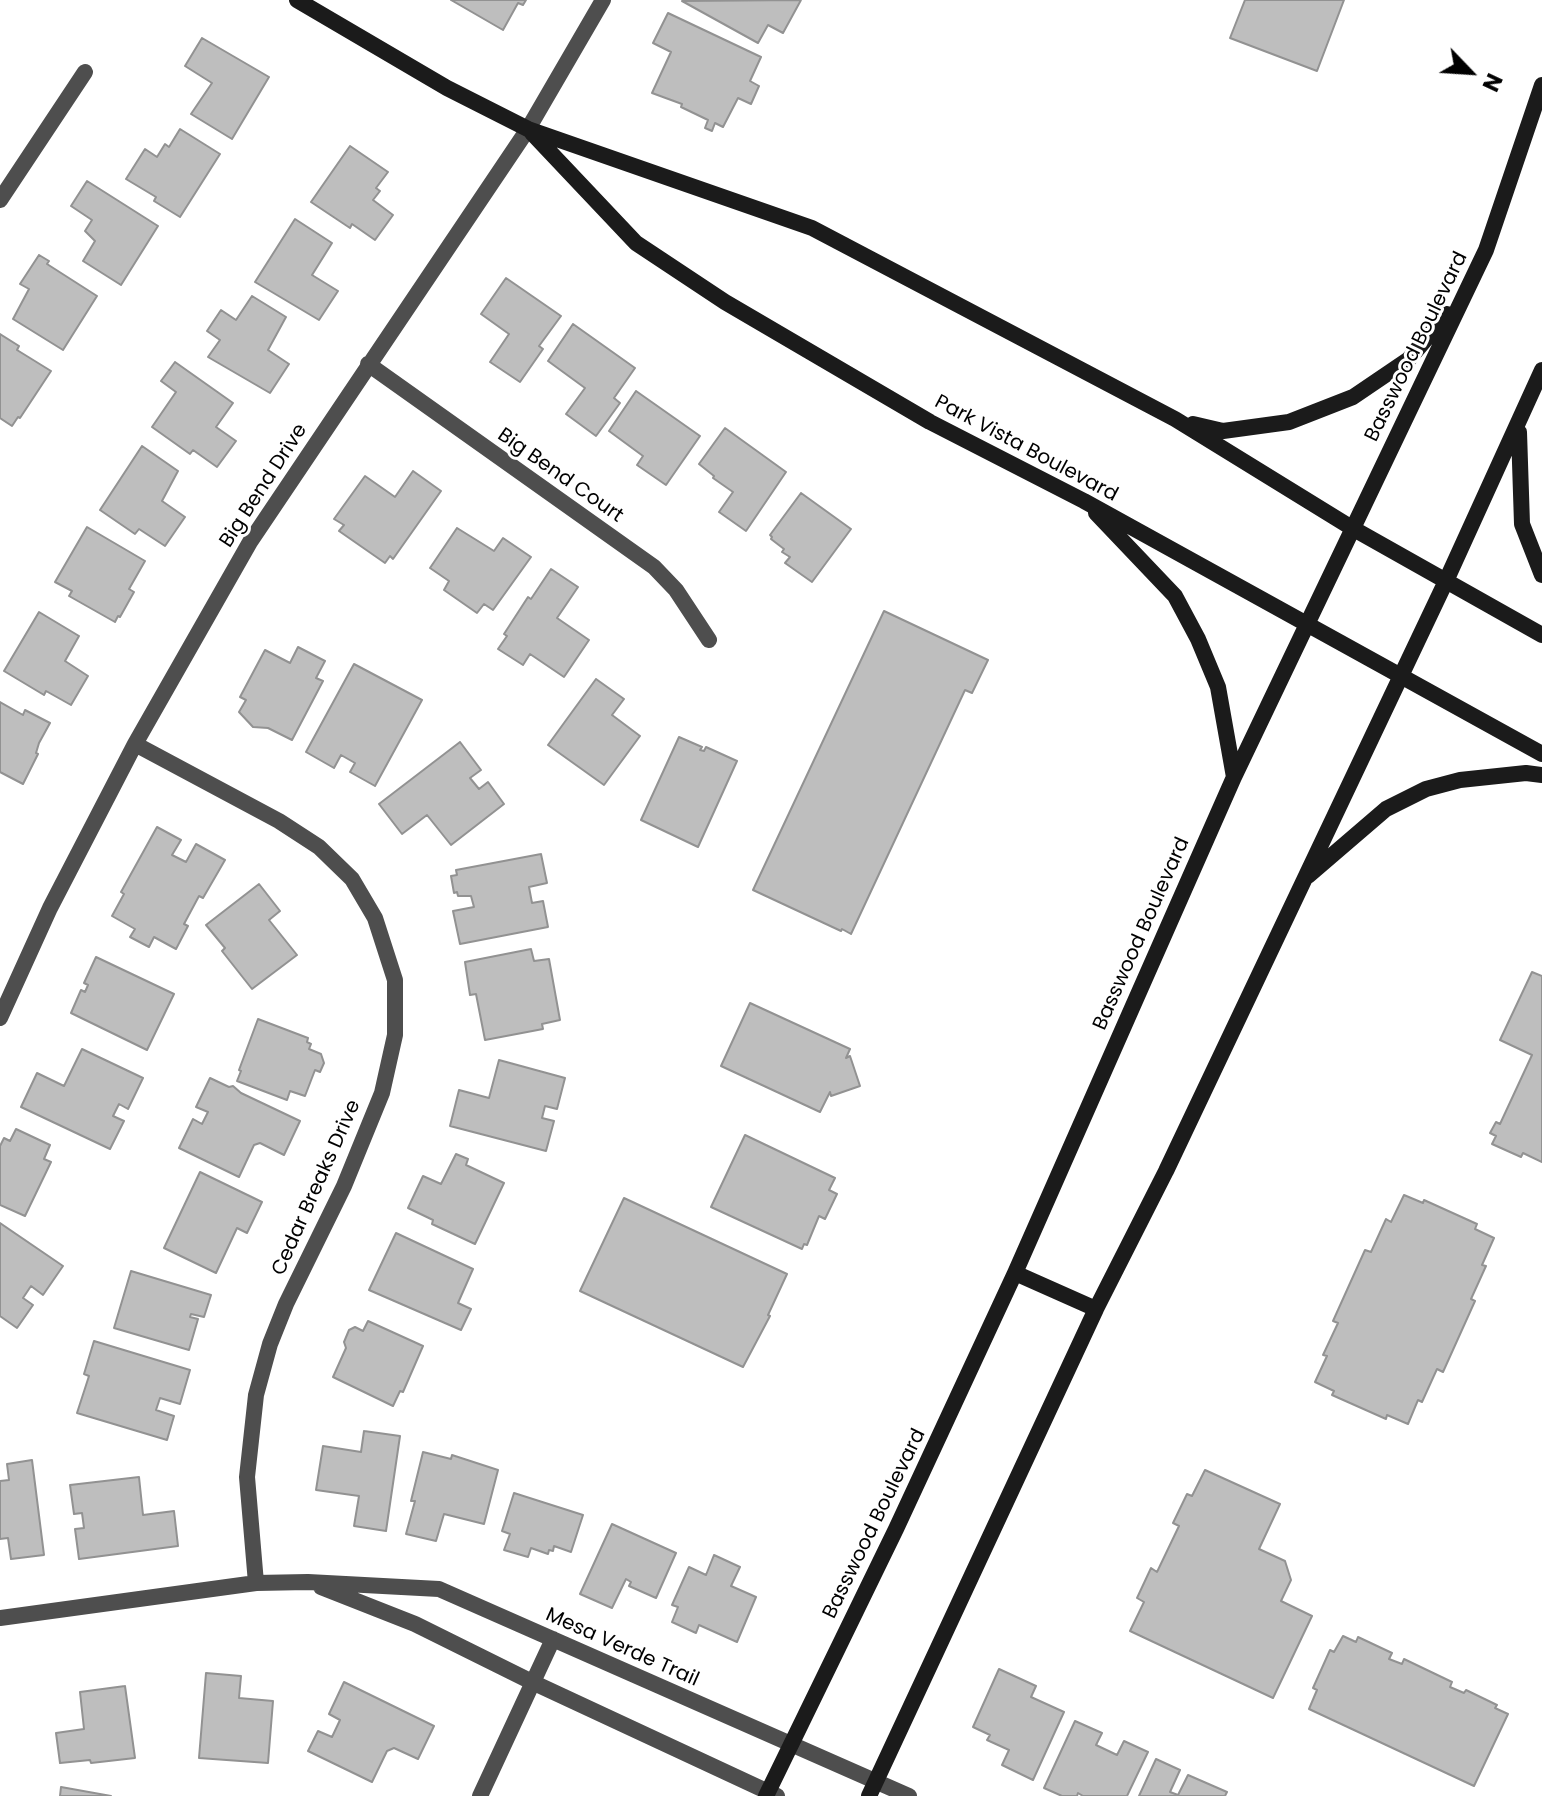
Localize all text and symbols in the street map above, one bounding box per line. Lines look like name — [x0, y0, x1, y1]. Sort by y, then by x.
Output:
north arrow — [1430, 32, 1510, 112]
text: N — [1475, 68, 1510, 96]
street label: Basswood Boulevard — [1361, 248, 1473, 446]
street label: Park Vista Boulevard — [930, 390, 1122, 508]
street label: Big Bend Drive — [215, 420, 313, 552]
street label: Big Bend Court — [492, 424, 628, 528]
street label: Basswood Boulevard — [1089, 834, 1195, 1034]
street label: Cedar Breaks Drive — [267, 1097, 367, 1279]
street label: Basswood Boulevard — [819, 1425, 931, 1623]
street label: Mesa Verde Trail — [542, 1603, 702, 1693]

